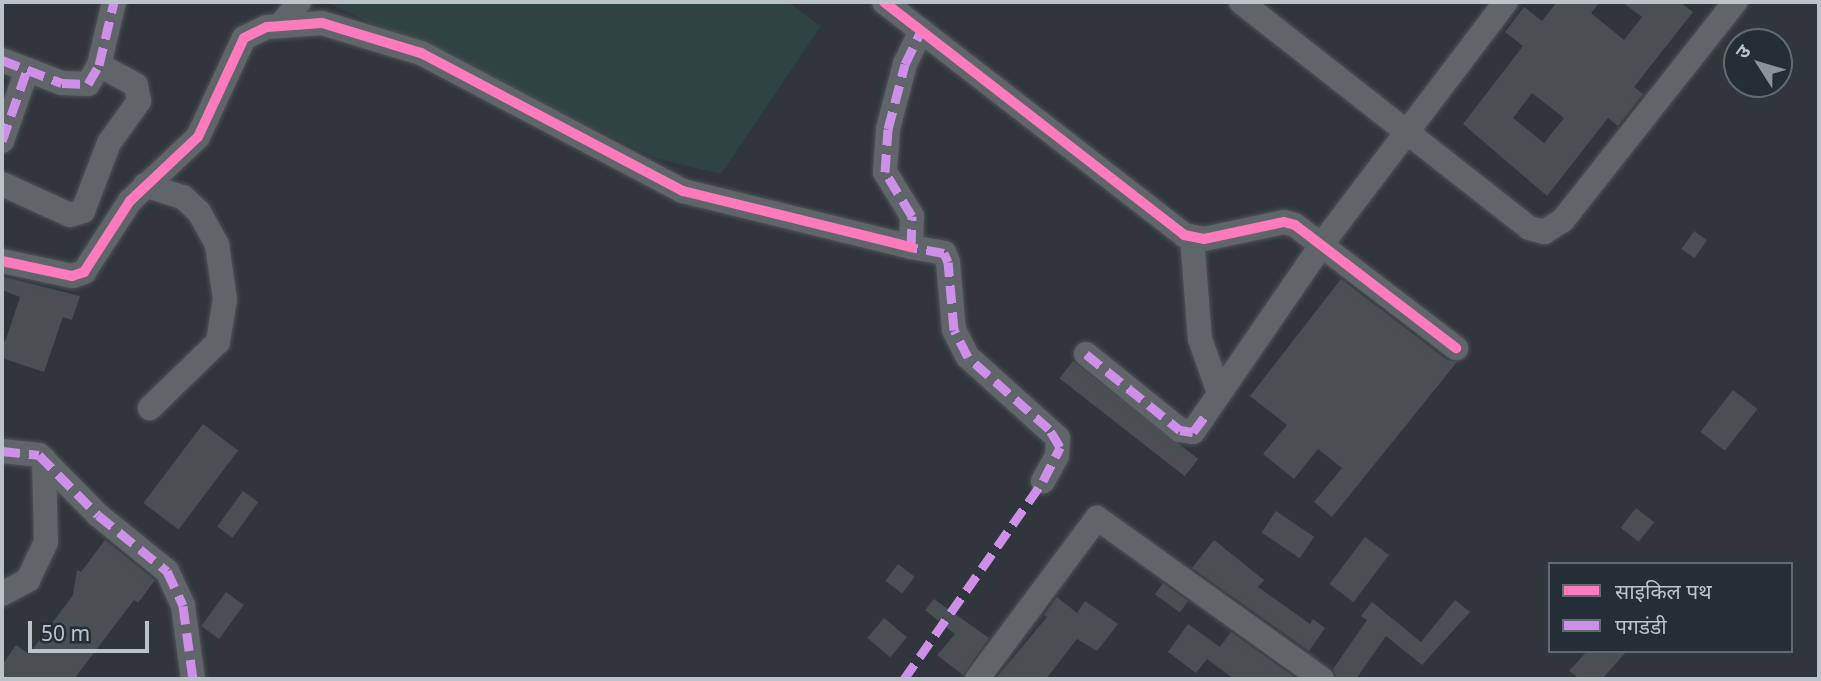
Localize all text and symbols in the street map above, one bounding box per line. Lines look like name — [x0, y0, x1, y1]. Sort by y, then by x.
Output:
north arrow — [1723, 28, 1793, 98]
text: उ — [1729, 39, 1757, 64]
legend — [1548, 562, 1793, 653]
text: साइकिल पथ — [1615, 577, 1712, 605]
scale bar — [32, 608, 152, 652]
text: पगडंडी — [1615, 612, 1667, 640]
text: 50 m — [41, 619, 90, 647]

